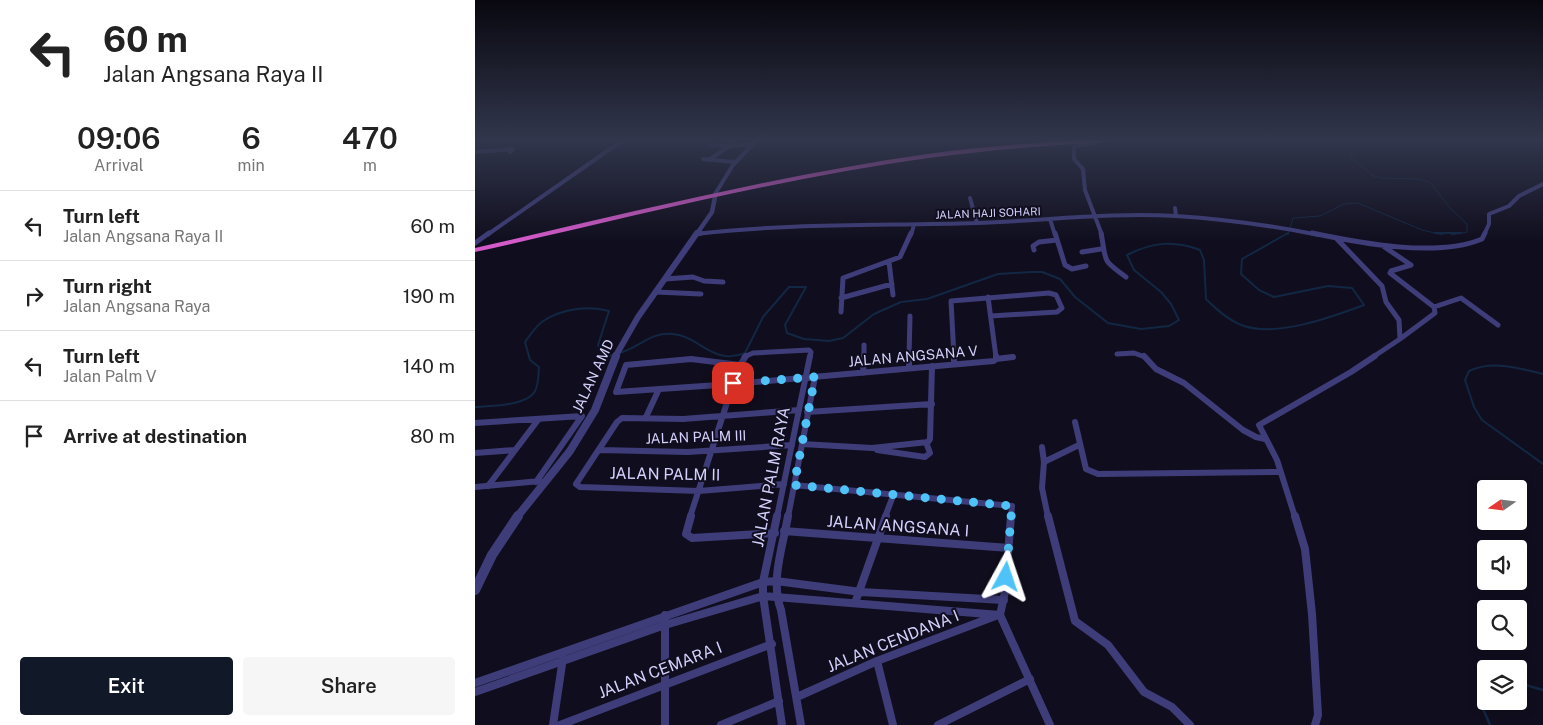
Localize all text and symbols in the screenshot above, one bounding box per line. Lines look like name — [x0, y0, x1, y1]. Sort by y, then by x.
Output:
text: 60 m — [103, 19, 188, 60]
icon: left — [20, 20, 85, 85]
text: Jalan Angsana Raya II — [103, 61, 324, 87]
text: 09:06 — [77, 120, 161, 156]
text: 6 — [242, 120, 261, 156]
text: 470 — [342, 120, 398, 156]
text: Arrival — [94, 156, 144, 175]
text: min — [238, 156, 265, 175]
text: m — [363, 156, 377, 175]
text: Turn left — [63, 205, 140, 227]
street label: JALAN HAJI SOHARI — [935, 205, 1041, 221]
icon: left — [20, 212, 48, 240]
text: 60 m — [411, 215, 455, 237]
text: Jalan Angsana Raya II — [63, 227, 223, 246]
text: Turn right — [63, 275, 152, 297]
icon: right — [20, 282, 48, 310]
text: 190 m — [403, 285, 455, 307]
text: Jalan Angsana Raya — [63, 297, 210, 316]
street label: JALAN AMD — [569, 337, 617, 415]
street label: JALAN ANGSANA V — [848, 342, 979, 370]
text: Turn left — [63, 345, 140, 367]
icon: left — [20, 352, 48, 380]
text: 140 m — [403, 355, 455, 377]
pin — [712, 362, 754, 404]
text: Jalan Palm V — [63, 367, 157, 386]
icon: arrive — [719, 369, 747, 397]
street label: JALAN PALM RAYA — [748, 405, 794, 549]
icon: arrive — [20, 422, 48, 450]
text: Arrive at destination — [63, 425, 247, 447]
text: 80 m — [410, 425, 455, 447]
street label: JALAN PALM III — [645, 427, 747, 447]
street label: JALAN PALM II — [609, 464, 721, 484]
north arrow — [1477, 480, 1527, 530]
map controls — [1477, 480, 1527, 710]
street label: JALAN ANGSANA I — [826, 512, 970, 540]
button: sound — [1477, 540, 1527, 590]
position arrow — [979, 550, 1031, 602]
button: search — [1477, 600, 1527, 650]
street label: JALAN CENDANA I — [824, 606, 962, 676]
street label: JALAN CEMARA I — [595, 638, 725, 702]
button: Exit — [20, 657, 233, 715]
button: Share — [243, 657, 455, 715]
button: layers — [1477, 660, 1527, 710]

